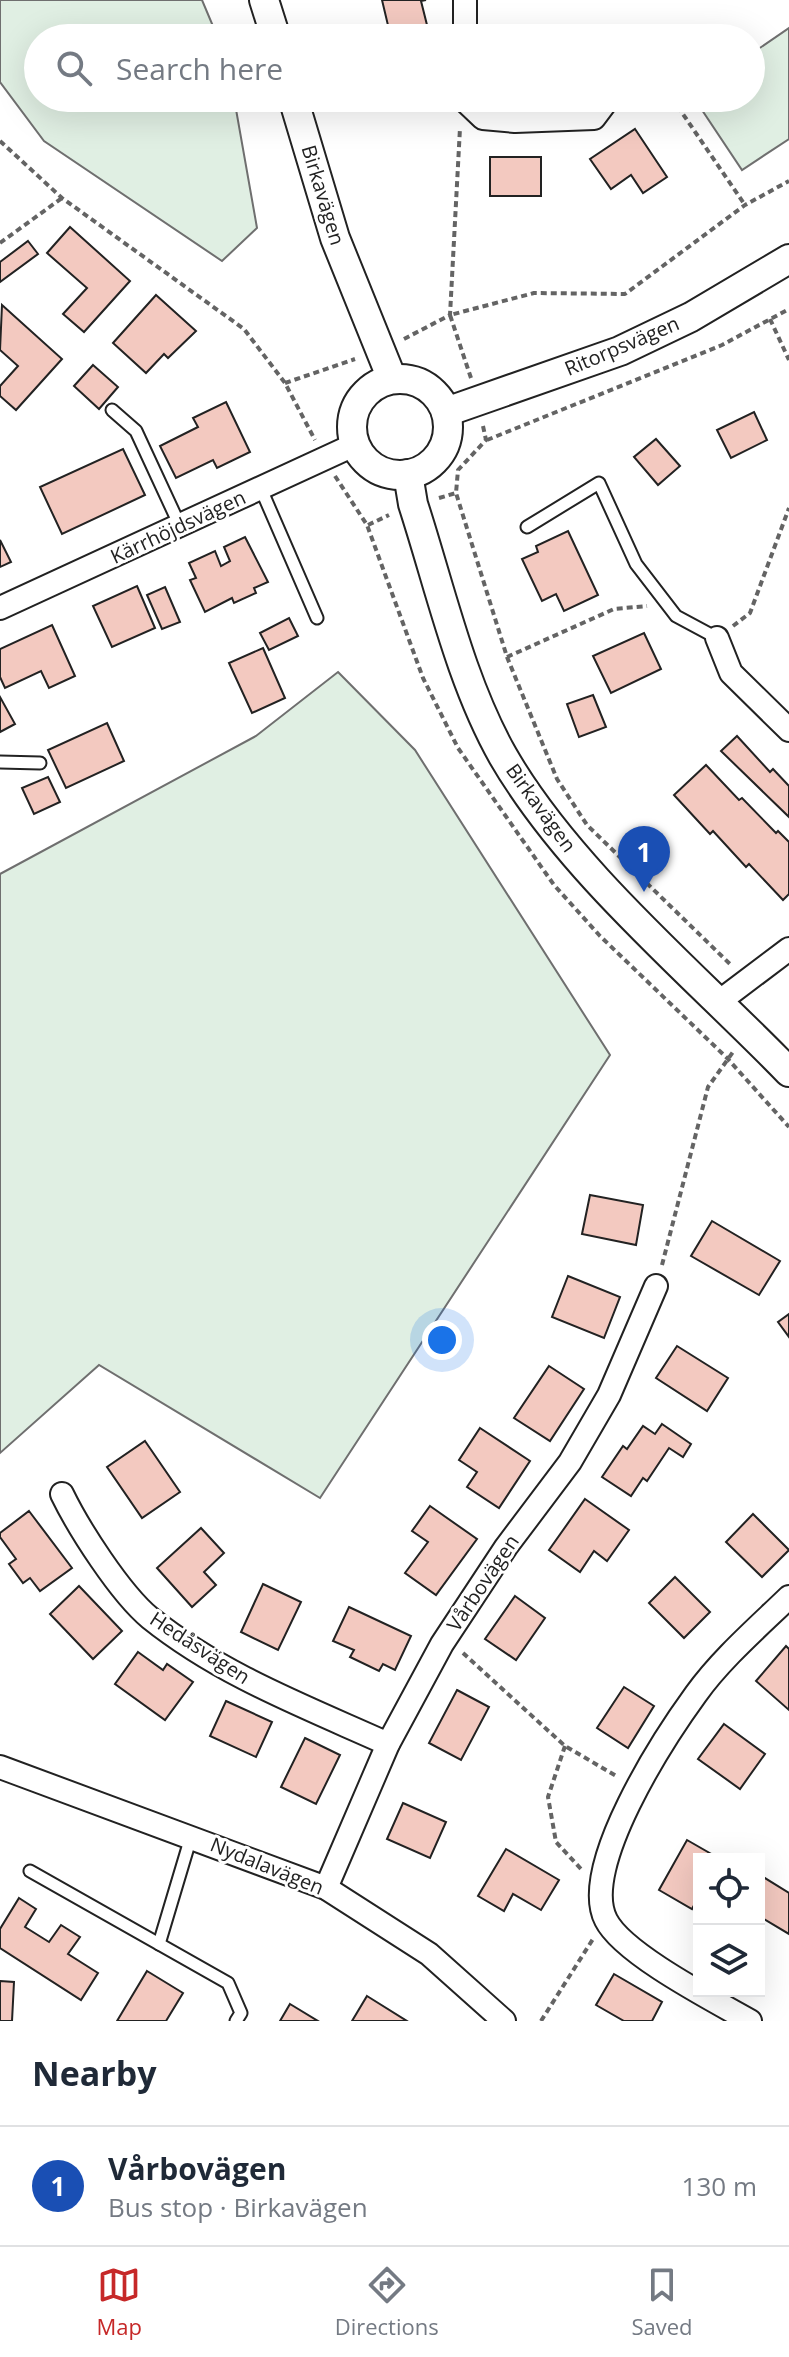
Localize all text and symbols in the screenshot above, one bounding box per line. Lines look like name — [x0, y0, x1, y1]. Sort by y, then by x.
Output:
search box — [24, 24, 765, 112]
icon: search — [52, 46, 96, 90]
text: Search here — [116, 48, 283, 89]
street label: Birkavägen — [295, 142, 351, 248]
street label: Ritorpsvägen — [560, 309, 683, 382]
street label: Kärrhöjdsvägen — [106, 483, 250, 570]
street label: Birkavägen — [500, 758, 583, 857]
pin: 1 — [618, 826, 670, 892]
your location — [422, 1320, 462, 1360]
street label: Vårbovägen — [440, 1529, 525, 1636]
street label: Hedåsvägen — [145, 1605, 256, 1690]
street label: Nydalavägen — [206, 1831, 328, 1901]
map controls — [693, 1853, 765, 1997]
button: locate — [693, 1853, 765, 1925]
button: layers — [693, 1925, 765, 1997]
text: Nearby — [32, 2050, 157, 2096]
text: Vårbovägen — [108, 2148, 286, 2189]
text: 1 — [51, 2168, 65, 2204]
text: 130 m — [682, 2168, 757, 2204]
text: Bus stop · Birkavägen — [108, 2189, 368, 2225]
tab: Map — [96, 2263, 142, 2341]
tab: Directions — [335, 2263, 439, 2341]
tab: Saved — [631, 2263, 693, 2341]

